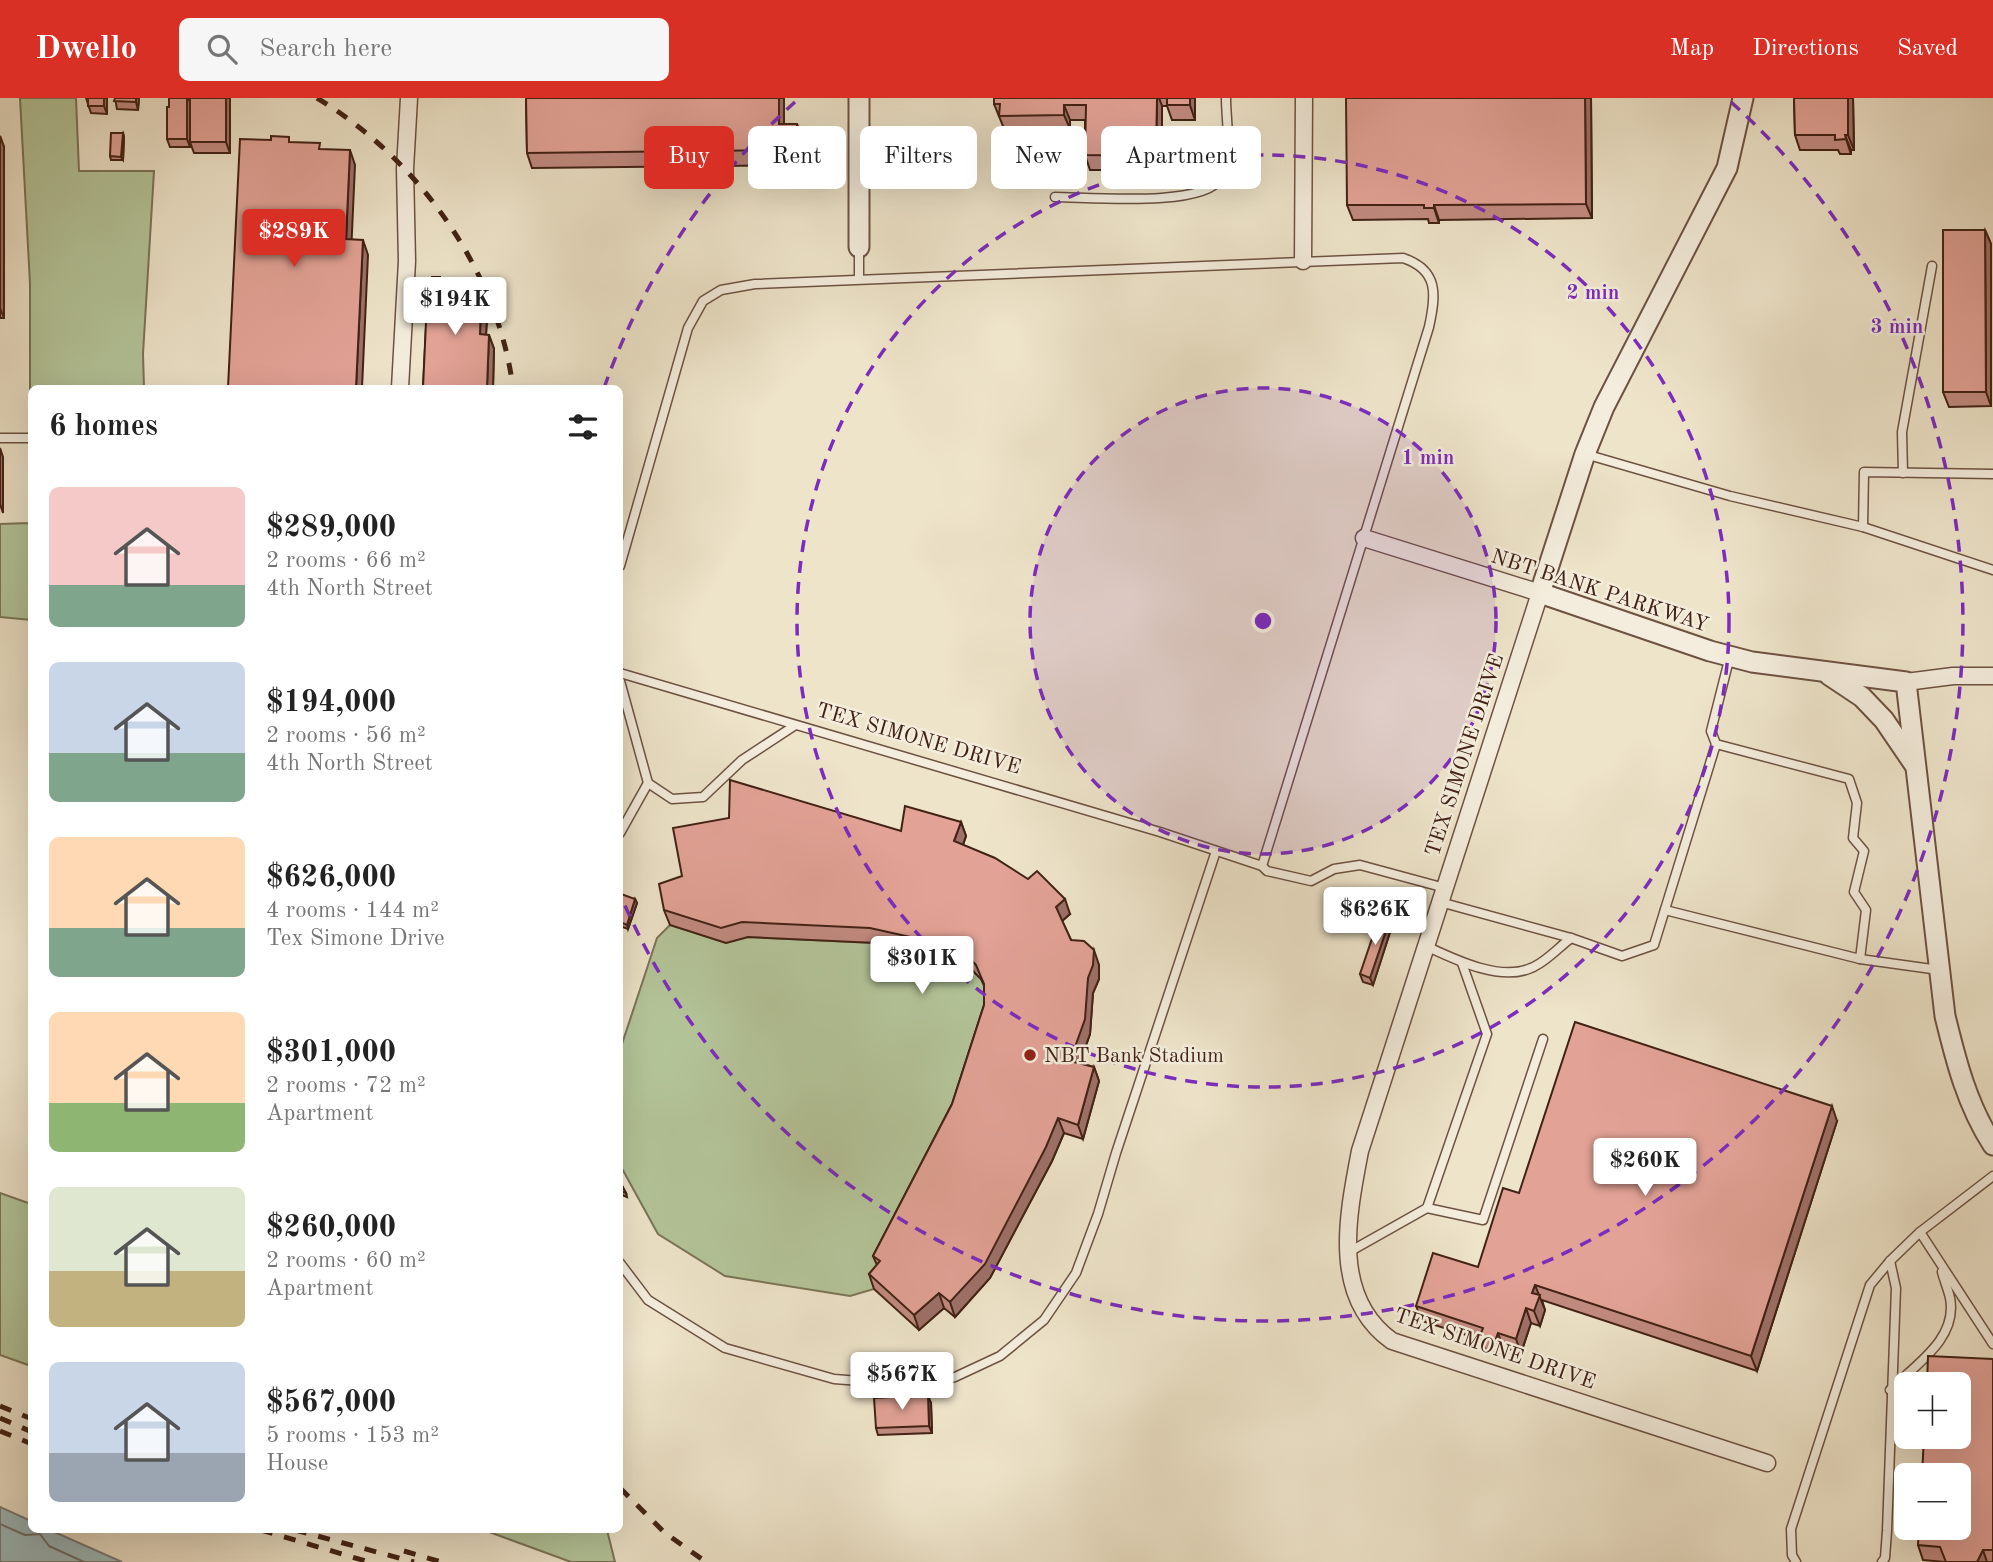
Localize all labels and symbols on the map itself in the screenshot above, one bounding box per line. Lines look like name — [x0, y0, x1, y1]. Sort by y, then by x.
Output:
pin: $289K — [245, 209, 343, 269]
pin: $194K — [406, 278, 504, 337]
text: 2 min — [1567, 283, 1619, 304]
text: 3 min — [1871, 317, 1923, 338]
text: 1 min — [1402, 448, 1454, 469]
street label: NBT BANK PARKWAY — [1488, 546, 1711, 637]
centre of rings — [1251, 609, 1275, 633]
street label: TEX SIMONE DRIVE — [1423, 652, 1508, 859]
street label: TEX SIMONE DRIVE — [814, 700, 1023, 779]
pin: $626K — [1326, 888, 1424, 947]
pin: $301K — [873, 936, 971, 996]
place label: NBT Bank Stadium — [1044, 1046, 1224, 1067]
marker: NBT Bank Stadium — [1022, 1047, 1038, 1063]
pin: $260K — [1596, 1138, 1694, 1198]
street label: TEX SIMONE DRIVE — [1391, 1305, 1598, 1394]
pin: $567K — [853, 1352, 951, 1412]

